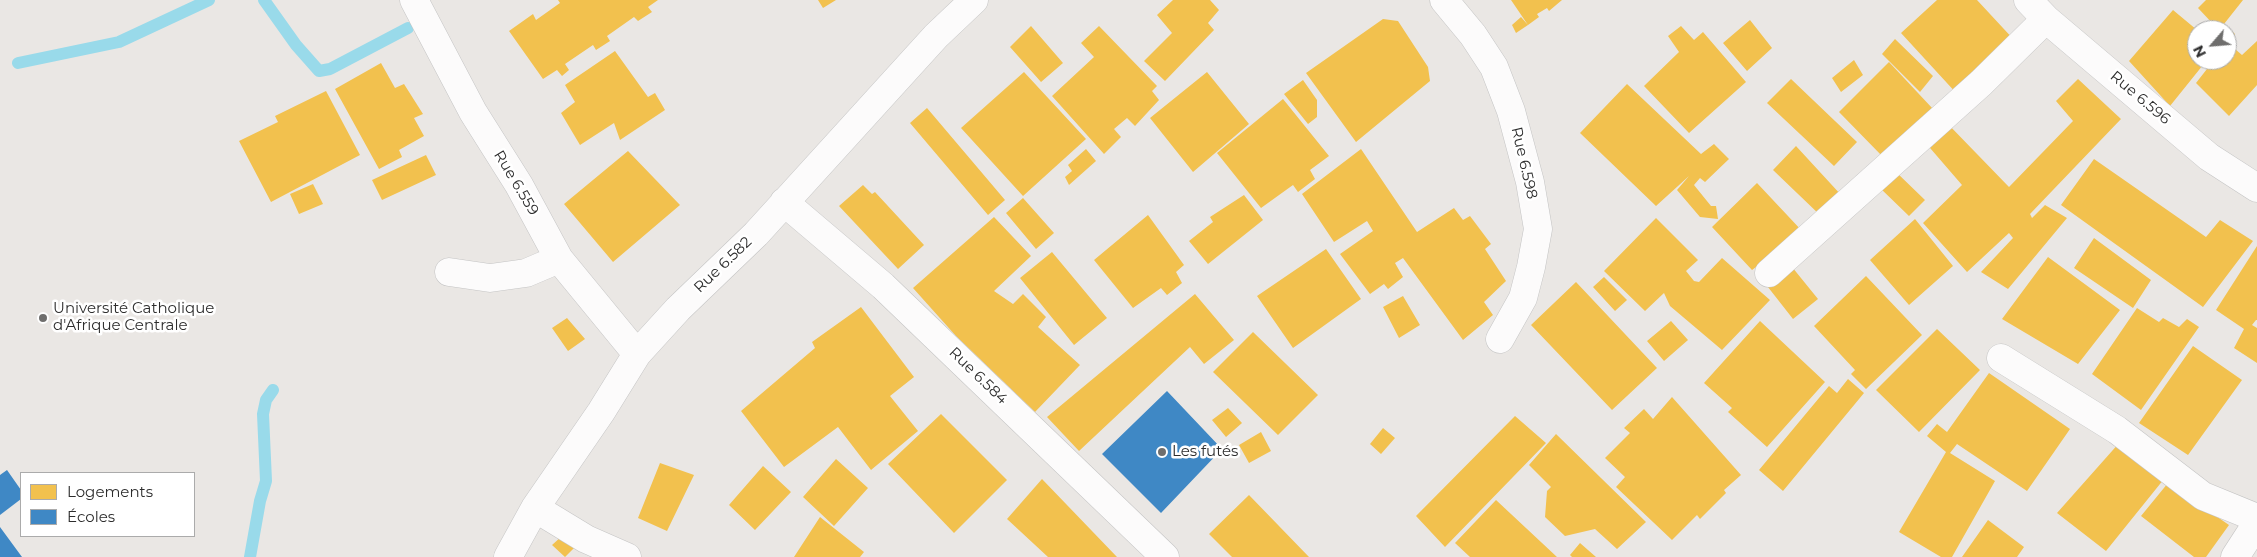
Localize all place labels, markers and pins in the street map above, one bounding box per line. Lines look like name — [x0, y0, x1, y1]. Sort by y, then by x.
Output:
place label: Université Catholique d'Afrique Centrale — [53, 300, 214, 335]
marker: Université Catholique d'Afrique Centrale — [37, 312, 49, 324]
place label: Les futés — [1172, 443, 1238, 461]
marker: Les futés — [1156, 446, 1168, 458]

